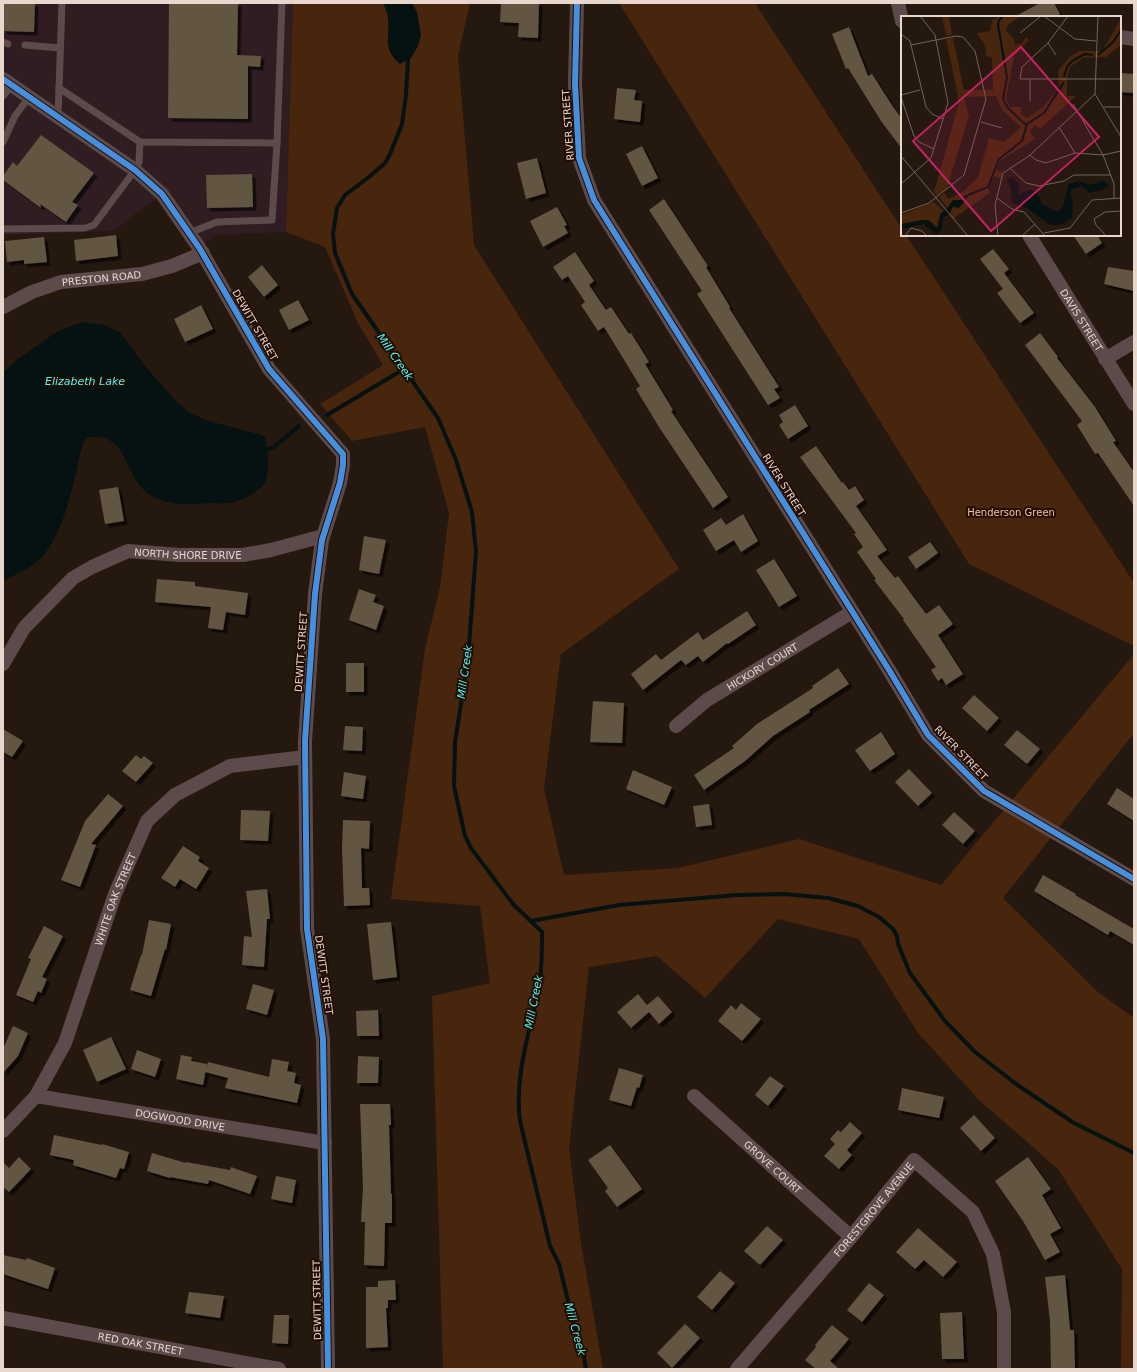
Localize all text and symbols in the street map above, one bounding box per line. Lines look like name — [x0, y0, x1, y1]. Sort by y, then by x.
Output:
inset map — [901, 16, 1121, 236]
street label: RIVER STREET — [560, 88, 576, 161]
street label: PRESTON ROAD — [61, 269, 142, 287]
street label: DAVIS STREET — [1058, 287, 1106, 354]
street label: DEWITT STREET — [230, 288, 280, 363]
water label: Mill Creek — [374, 331, 416, 383]
water label: Elizabeth Lake — [45, 375, 125, 388]
street label: RIVER STREET — [760, 452, 808, 519]
park label: Henderson Green — [967, 507, 1055, 518]
street label: NORTH SHORE DRIVE — [134, 546, 242, 561]
street label: DEWITT STREET — [293, 611, 309, 692]
street label: HICKORY COURT — [724, 640, 801, 692]
water label: Mill Creek — [455, 644, 475, 700]
street label: RIVER STREET — [932, 724, 990, 783]
street label: WHITE OAK STREET — [93, 850, 138, 947]
street label: DEWITT STREET — [313, 935, 335, 1016]
water label: Mill Creek — [522, 974, 546, 1030]
street label: DOGWOOD DRIVE — [134, 1107, 226, 1132]
street label: GROVE COURT — [742, 1138, 804, 1196]
street label: FORESTGROVE AVENUE — [831, 1160, 915, 1259]
street label: DEWITT STREET — [311, 1259, 323, 1340]
water label: Mill Creek — [562, 1301, 588, 1357]
street label: RED OAK STREET — [97, 1330, 185, 1357]

